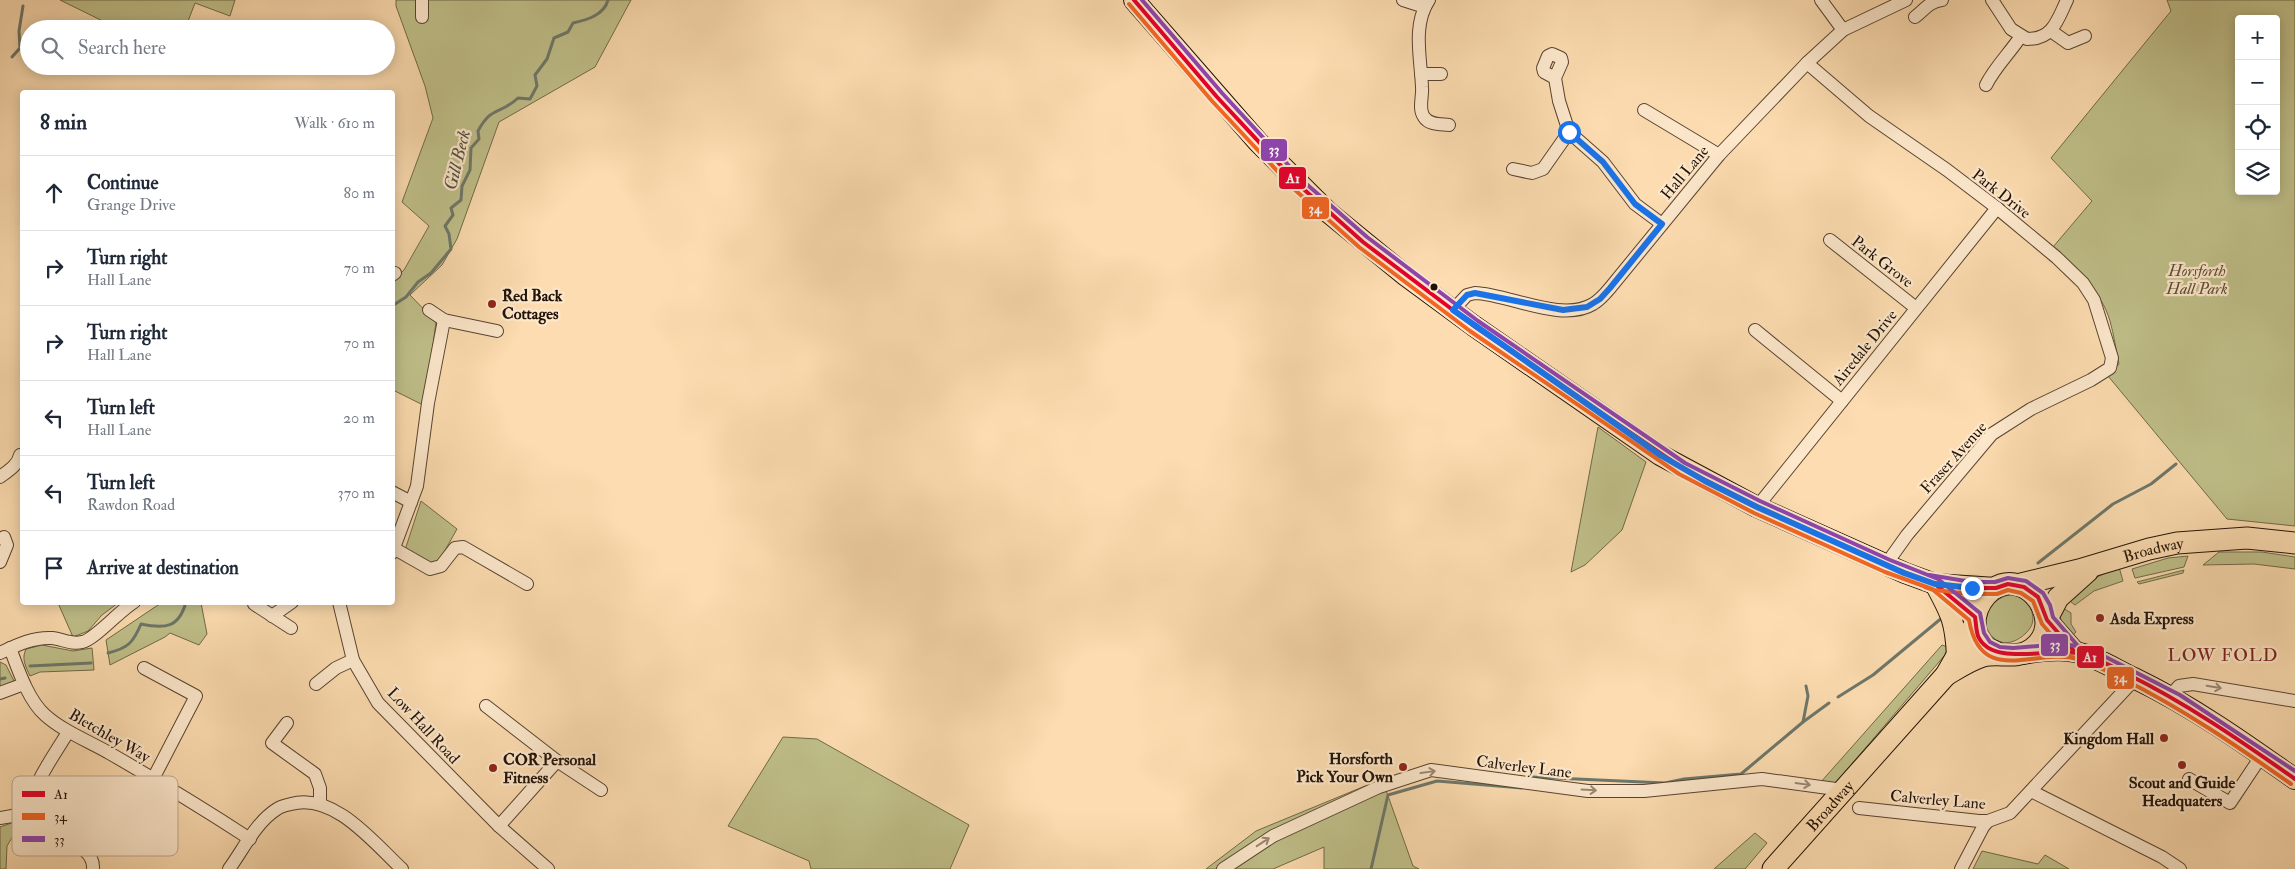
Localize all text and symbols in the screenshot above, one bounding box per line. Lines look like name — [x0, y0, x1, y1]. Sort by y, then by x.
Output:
map controls — [2235, 15, 2280, 195]
button: + — [2235, 15, 2280, 60]
search box — [20, 20, 395, 75]
icon: search — [38, 34, 66, 62]
text: Search here — [78, 36, 166, 60]
button: − — [2235, 60, 2280, 105]
button: locate — [2235, 105, 2280, 150]
text: 8 min — [40, 109, 87, 136]
text: Walk · 610 m — [294, 113, 375, 133]
route start — [1558, 121, 1581, 144]
water label: Gill Beck — [439, 128, 476, 193]
line badge: 33 — [1260, 138, 1288, 162]
text: 33 — [1269, 141, 1279, 158]
street label: Hall Lane — [1656, 141, 1713, 204]
button: layers — [2235, 150, 2280, 195]
street label: Park Drive — [1968, 165, 2035, 223]
line badge: A1 — [1278, 166, 1307, 190]
text: A1 — [1285, 170, 1300, 187]
text: Continue — [87, 171, 158, 195]
icon: ahead — [40, 179, 68, 207]
text: 80 m — [344, 183, 375, 203]
text: Grange Drive — [87, 195, 176, 215]
line badge: 34 — [1301, 196, 1330, 220]
text: 34 — [1309, 200, 1323, 217]
street label: Park Grove — [1848, 231, 1917, 292]
text: Turn right — [87, 246, 167, 270]
icon: right — [40, 254, 68, 282]
text: 70 m — [344, 258, 375, 278]
park label: Horsforth Hall Park — [2165, 261, 2228, 299]
text: Hall Lane — [87, 270, 151, 290]
unlabelled marker — [1429, 282, 1439, 292]
place label: Red Back Cottages — [502, 286, 563, 325]
marker: Red Back Cottages — [486, 298, 498, 310]
street label: Airedale Drive — [1827, 305, 1902, 391]
text: Turn right — [87, 321, 167, 345]
icon: right — [40, 329, 68, 357]
text: 70 m — [344, 333, 375, 353]
text: Hall Lane — [87, 345, 151, 365]
text: Turn left — [87, 396, 155, 420]
icon: left — [40, 404, 68, 432]
text: 20 m — [343, 408, 375, 428]
street label: Fraser Avenue — [1916, 417, 1991, 498]
text: Hall Lane — [87, 420, 151, 440]
text: Turn left — [87, 471, 155, 495]
icon: left — [40, 479, 68, 507]
text: 370 m — [338, 483, 375, 503]
text: Rawdon Road — [87, 495, 175, 515]
street label: Broadway — [2121, 534, 2185, 567]
icon: arrive — [40, 554, 68, 582]
text: Arrive at destination — [87, 556, 239, 580]
route end — [1961, 577, 1984, 600]
place label: Asda Express — [2109, 609, 2194, 630]
marker: Asda Express — [2094, 612, 2106, 624]
line badge: 33 — [2040, 633, 2069, 657]
text: 33 — [2050, 636, 2060, 653]
district label: LOW FOLD — [2168, 644, 2278, 667]
line badge: A1 — [2076, 645, 2105, 669]
text: A1 — [2082, 649, 2097, 666]
line badge: 34 — [2106, 666, 2135, 690]
text: 34 — [2114, 669, 2128, 686]
street label: Low Hall Road — [383, 683, 464, 768]
one-way arrow — [2206, 683, 2222, 693]
street label: Bletchley Way — [65, 705, 155, 768]
place label: Kingdom Hall — [2063, 729, 2155, 750]
marker: Kingdom Hall — [2158, 732, 2170, 744]
place label: Horsforth Pick Your Own — [1296, 749, 1394, 787]
place label: COR Personal Fitness — [503, 750, 597, 788]
street label: Calverley Lane — [1475, 751, 1573, 783]
marker: Scout and Guide Headquaters — [2176, 759, 2188, 771]
marker: Horsforth Pick Your Own — [1397, 761, 1409, 773]
marker: COR Personal Fitness — [487, 762, 499, 774]
one-way arrow — [1420, 767, 1436, 777]
place label: Scout and Guide Headquaters — [2129, 773, 2235, 812]
legend — [12, 776, 178, 856]
street label: Broadway — [1802, 776, 1859, 836]
one-way arrow — [1794, 780, 1810, 790]
text: A1 — [53, 786, 68, 803]
one-way arrow — [1581, 786, 1597, 795]
street label: Calverley Lane — [1889, 786, 1987, 814]
text: 34 — [54, 808, 68, 825]
text: 33 — [54, 831, 65, 848]
one-way arrow — [1256, 837, 1270, 847]

